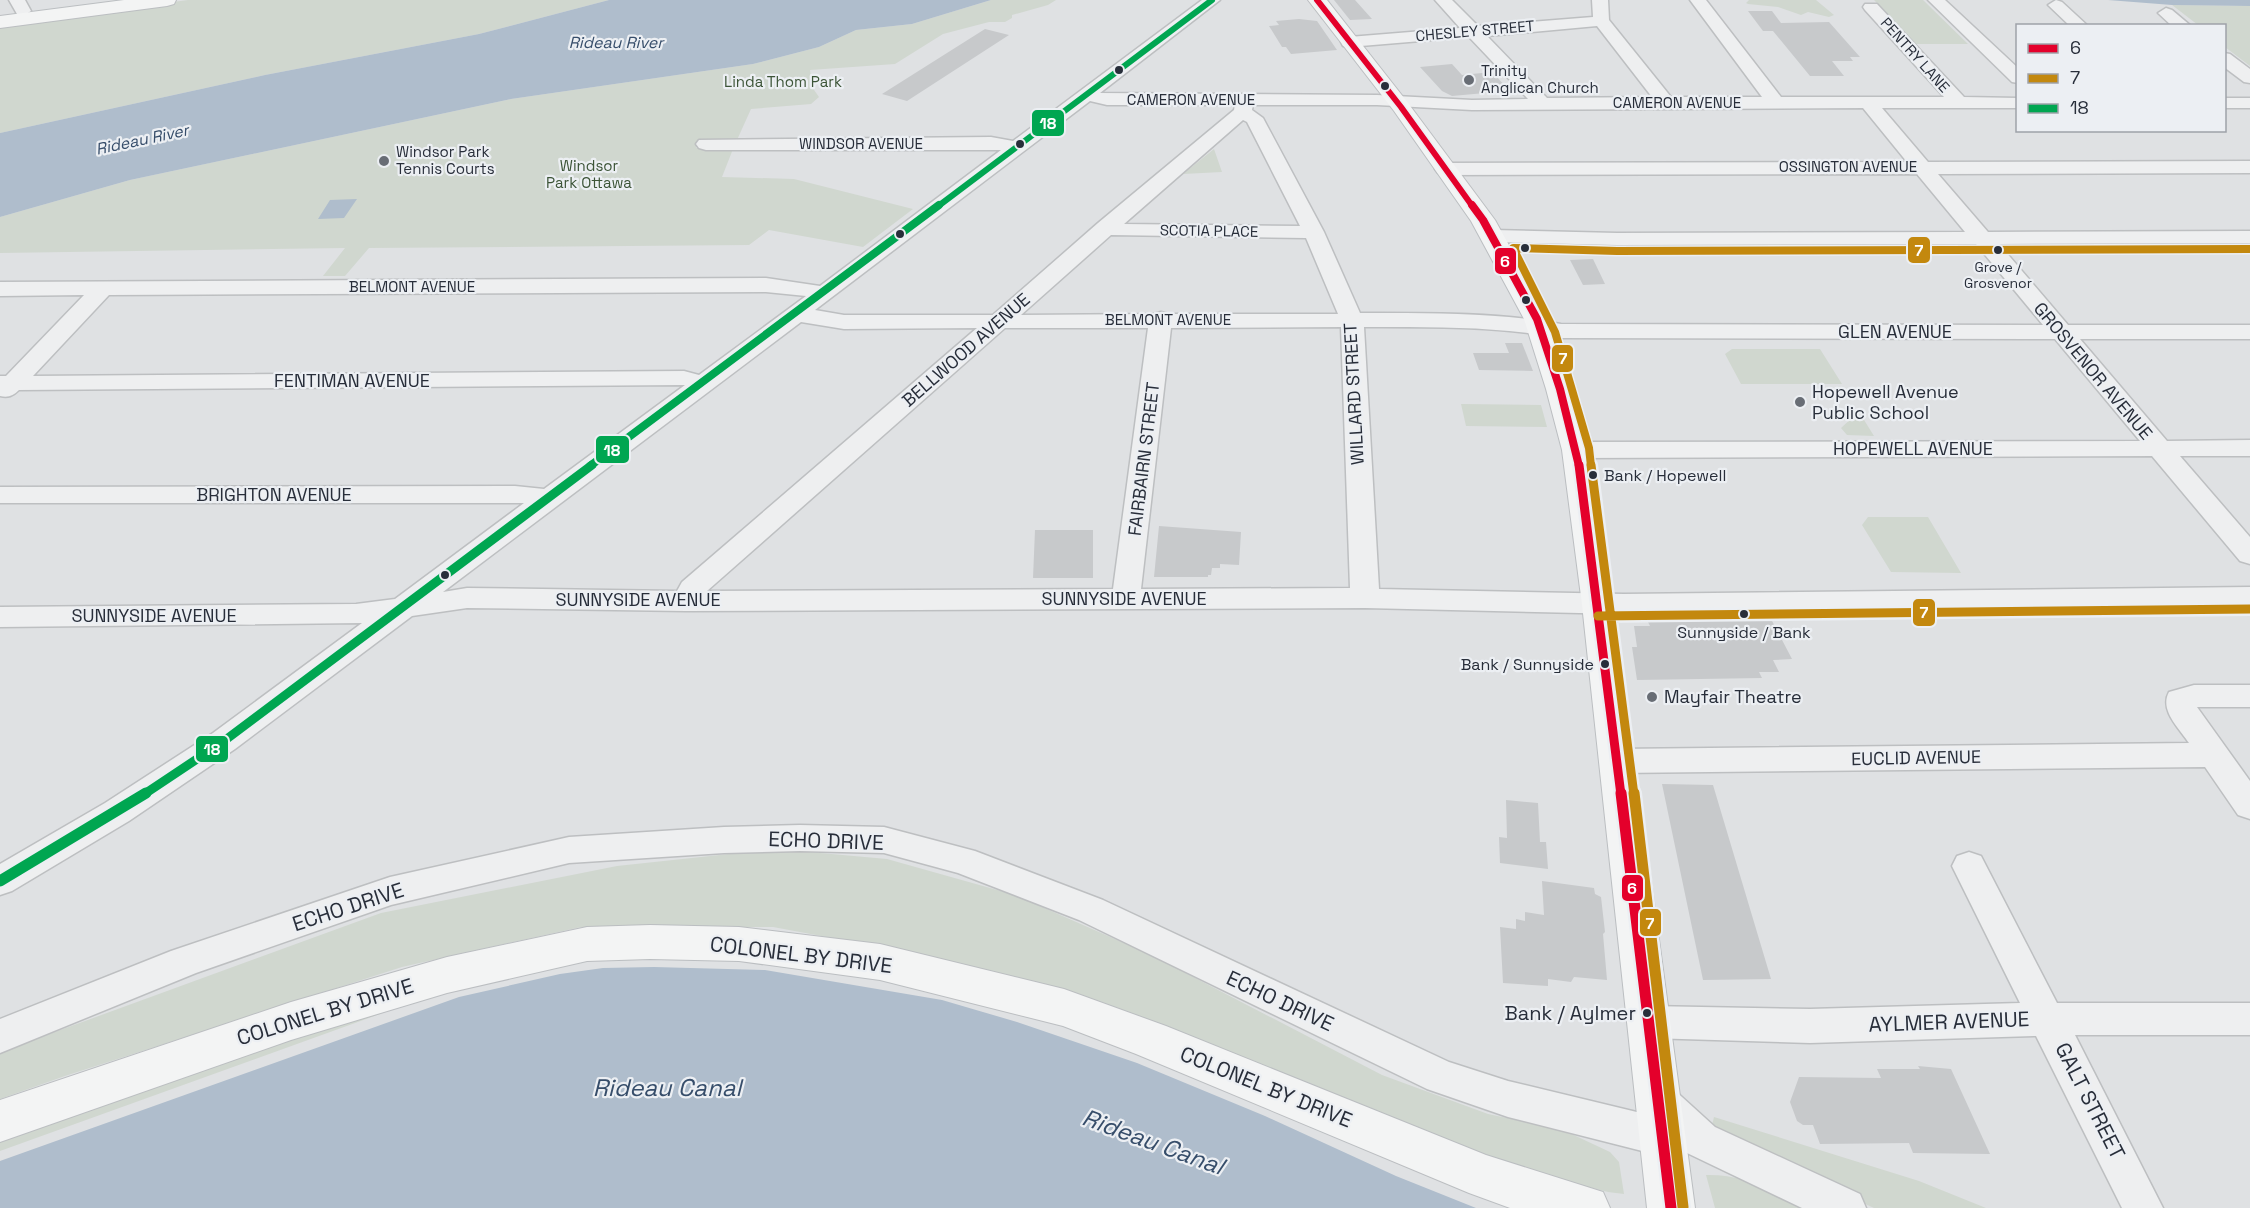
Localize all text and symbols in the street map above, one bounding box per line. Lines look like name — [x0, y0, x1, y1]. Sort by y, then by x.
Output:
street label: PENTRY LANE — [1877, 13, 1954, 96]
street label: CHESLEY STREET — [1415, 16, 1535, 45]
legend — [2016, 24, 2226, 132]
water label: Rideau River — [569, 32, 665, 53]
text: 6 — [2070, 36, 2081, 59]
place label: Trinity Anglican Church — [1481, 61, 1599, 97]
unlabelled marker — [1113, 64, 1125, 76]
text: 7 — [2070, 66, 2080, 89]
park label: Linda Thom Park — [724, 72, 842, 91]
marker: Trinity Anglican Church — [1462, 73, 1476, 87]
unlabelled marker — [1379, 80, 1391, 92]
street label: CAMERON AVENUE — [1127, 90, 1255, 109]
street label: CAMERON AVENUE — [1613, 93, 1741, 112]
text: 18 — [2070, 96, 2089, 119]
line badge: 18 — [1031, 109, 1065, 137]
text: 18 — [1040, 113, 1057, 134]
water label: Rideau River — [94, 119, 192, 160]
street label: WINDSOR AVENUE — [799, 134, 923, 153]
unlabelled marker — [1014, 138, 1026, 150]
place label: Windsor Park Tennis Courts — [396, 142, 495, 178]
marker: Windsor Park Tennis Courts — [377, 154, 391, 168]
park label: Windsor Park Ottawa — [546, 156, 632, 192]
street label: OSSINGTON AVENUE — [1779, 157, 1917, 176]
street label: SCOTIA PLACE — [1160, 220, 1258, 241]
unlabelled marker — [894, 228, 906, 240]
line badge: 7 — [1907, 236, 1931, 264]
text: 7 — [1915, 240, 1924, 261]
unlabelled marker — [1519, 242, 1531, 254]
marker: Grove / Grosvenor — [1992, 244, 2004, 256]
line badge: 6 — [1494, 247, 1517, 275]
text: 6 — [1500, 251, 1510, 272]
place label: Grove / Grosvenor — [1964, 258, 2032, 292]
street label: BELMONT AVENUE — [349, 277, 475, 296]
street label: BELLWOOD AVENUE — [897, 288, 1034, 412]
unlabelled marker — [1520, 294, 1532, 306]
street label: GROSVENOR AVENUE — [2029, 297, 2158, 444]
street label: BELMONT AVENUE — [1105, 310, 1231, 329]
street label: GLEN AVENUE — [1838, 320, 1952, 343]
street label: WILLARD STREET — [1338, 322, 1369, 466]
line badge: 7 — [1551, 344, 1574, 373]
text: 7 — [1559, 348, 1568, 369]
street label: FENTIMAN AVENUE — [274, 369, 430, 392]
street label: FAIRBAIRN STREET — [1123, 380, 1164, 537]
place label: Hopewell Avenue Public School — [1812, 380, 1959, 424]
marker: Hopewell Avenue Public School — [1793, 395, 1807, 409]
line badge: 18 — [595, 435, 630, 464]
street label: HOPEWELL AVENUE — [1833, 437, 1993, 460]
text: 18 — [604, 440, 621, 461]
place label: Bank / Hopewell — [1604, 465, 1726, 486]
marker: Bank / Hopewell — [1587, 469, 1599, 481]
street label: BRIGHTON AVENUE — [196, 483, 352, 506]
unlabelled marker — [439, 569, 451, 581]
street label: SUNNYSIDE AVENUE — [1041, 587, 1207, 610]
street label: SUNNYSIDE AVENUE — [555, 588, 721, 611]
line badge: 7 — [1912, 598, 1936, 627]
text: 7 — [1920, 602, 1929, 623]
street label: SUNNYSIDE AVENUE — [71, 604, 237, 627]
marker: Sunnyside / Bank — [1738, 608, 1750, 620]
place label: Sunnyside / Bank — [1677, 622, 1811, 643]
place label: Bank / Sunnyside — [1461, 654, 1594, 675]
marker: Bank / Sunnyside — [1599, 658, 1611, 670]
place label: Mayfair Theatre — [1664, 685, 1802, 708]
marker: Mayfair Theatre — [1645, 690, 1659, 704]
line badge: 18 — [195, 735, 229, 763]
text: 18 — [204, 739, 221, 760]
street label: EUCLID AVENUE — [1851, 745, 1981, 770]
street label: ECHO DRIVE — [768, 825, 884, 856]
line badge: 6 — [1621, 874, 1644, 902]
street label: ECHO DRIVE — [289, 876, 407, 937]
text: 6 — [1627, 878, 1637, 899]
line badge: 7 — [1639, 908, 1662, 937]
text: 7 — [1646, 913, 1655, 934]
street label: COLONEL BY DRIVE — [708, 930, 894, 979]
street label: ECHO DRIVE — [1222, 964, 1338, 1037]
street label: COLONEL BY DRIVE — [233, 972, 416, 1051]
place label: Bank / Aylmer — [1505, 1000, 1636, 1026]
street label: AYLMER AVENUE — [1868, 1005, 2030, 1038]
marker: Bank / Aylmer — [1641, 1007, 1653, 1019]
street label: GALT STREET — [2049, 1038, 2131, 1164]
street label: COLONEL BY DRIVE — [1176, 1040, 1356, 1133]
water label: Rideau Canal — [593, 1072, 744, 1103]
water label: Rideau Canal — [1078, 1102, 1231, 1183]

